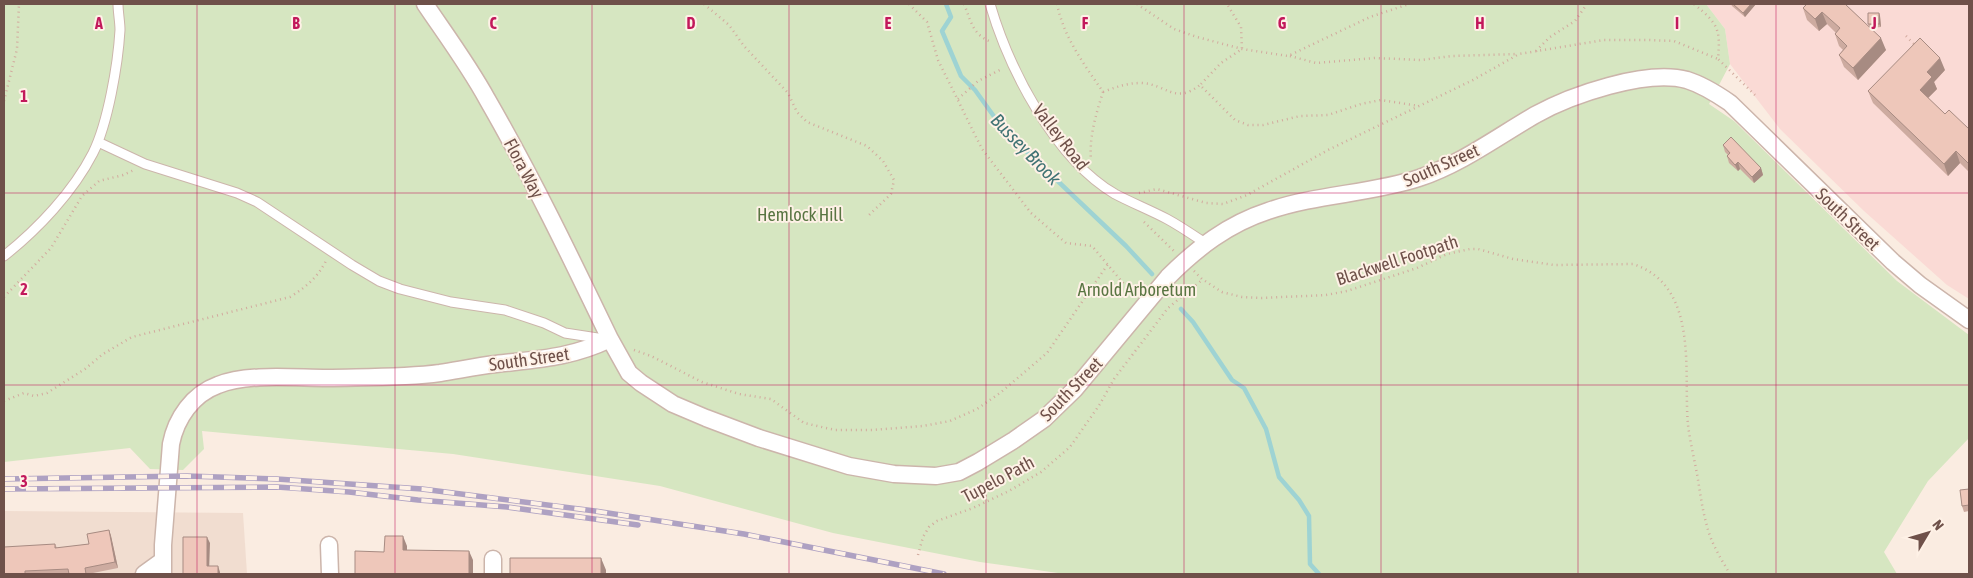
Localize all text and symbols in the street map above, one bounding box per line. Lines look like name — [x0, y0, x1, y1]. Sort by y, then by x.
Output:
text: A — [94, 14, 103, 32]
text: B — [292, 14, 300, 32]
text: C — [489, 14, 497, 32]
text: D — [687, 14, 696, 32]
text: E — [885, 14, 892, 32]
text: F — [1082, 14, 1089, 32]
text: G — [1278, 14, 1287, 32]
text: H — [1475, 14, 1485, 32]
text: I — [1675, 14, 1679, 32]
text: J — [1870, 14, 1877, 32]
text: 1 — [20, 87, 28, 105]
street label: Valley Road — [1029, 100, 1093, 174]
water label: Bussey Brook — [987, 109, 1066, 190]
street label: Flora Way — [500, 135, 548, 201]
street label: South Street — [1400, 139, 1482, 191]
street label: South Street — [1812, 183, 1884, 255]
park label: Hemlock Hill — [757, 204, 843, 225]
street label: Blackwell Footpath — [1333, 230, 1461, 290]
park label: Arnold Arboretum — [1078, 279, 1196, 300]
text: 2 — [20, 280, 28, 298]
street label: South Street — [488, 343, 570, 375]
street label: South Street — [1035, 353, 1107, 425]
street label: Tupelo Path — [958, 451, 1038, 507]
text: 3 — [20, 472, 28, 490]
north arrow — [1903, 508, 1953, 558]
text: N — [1929, 517, 1947, 533]

